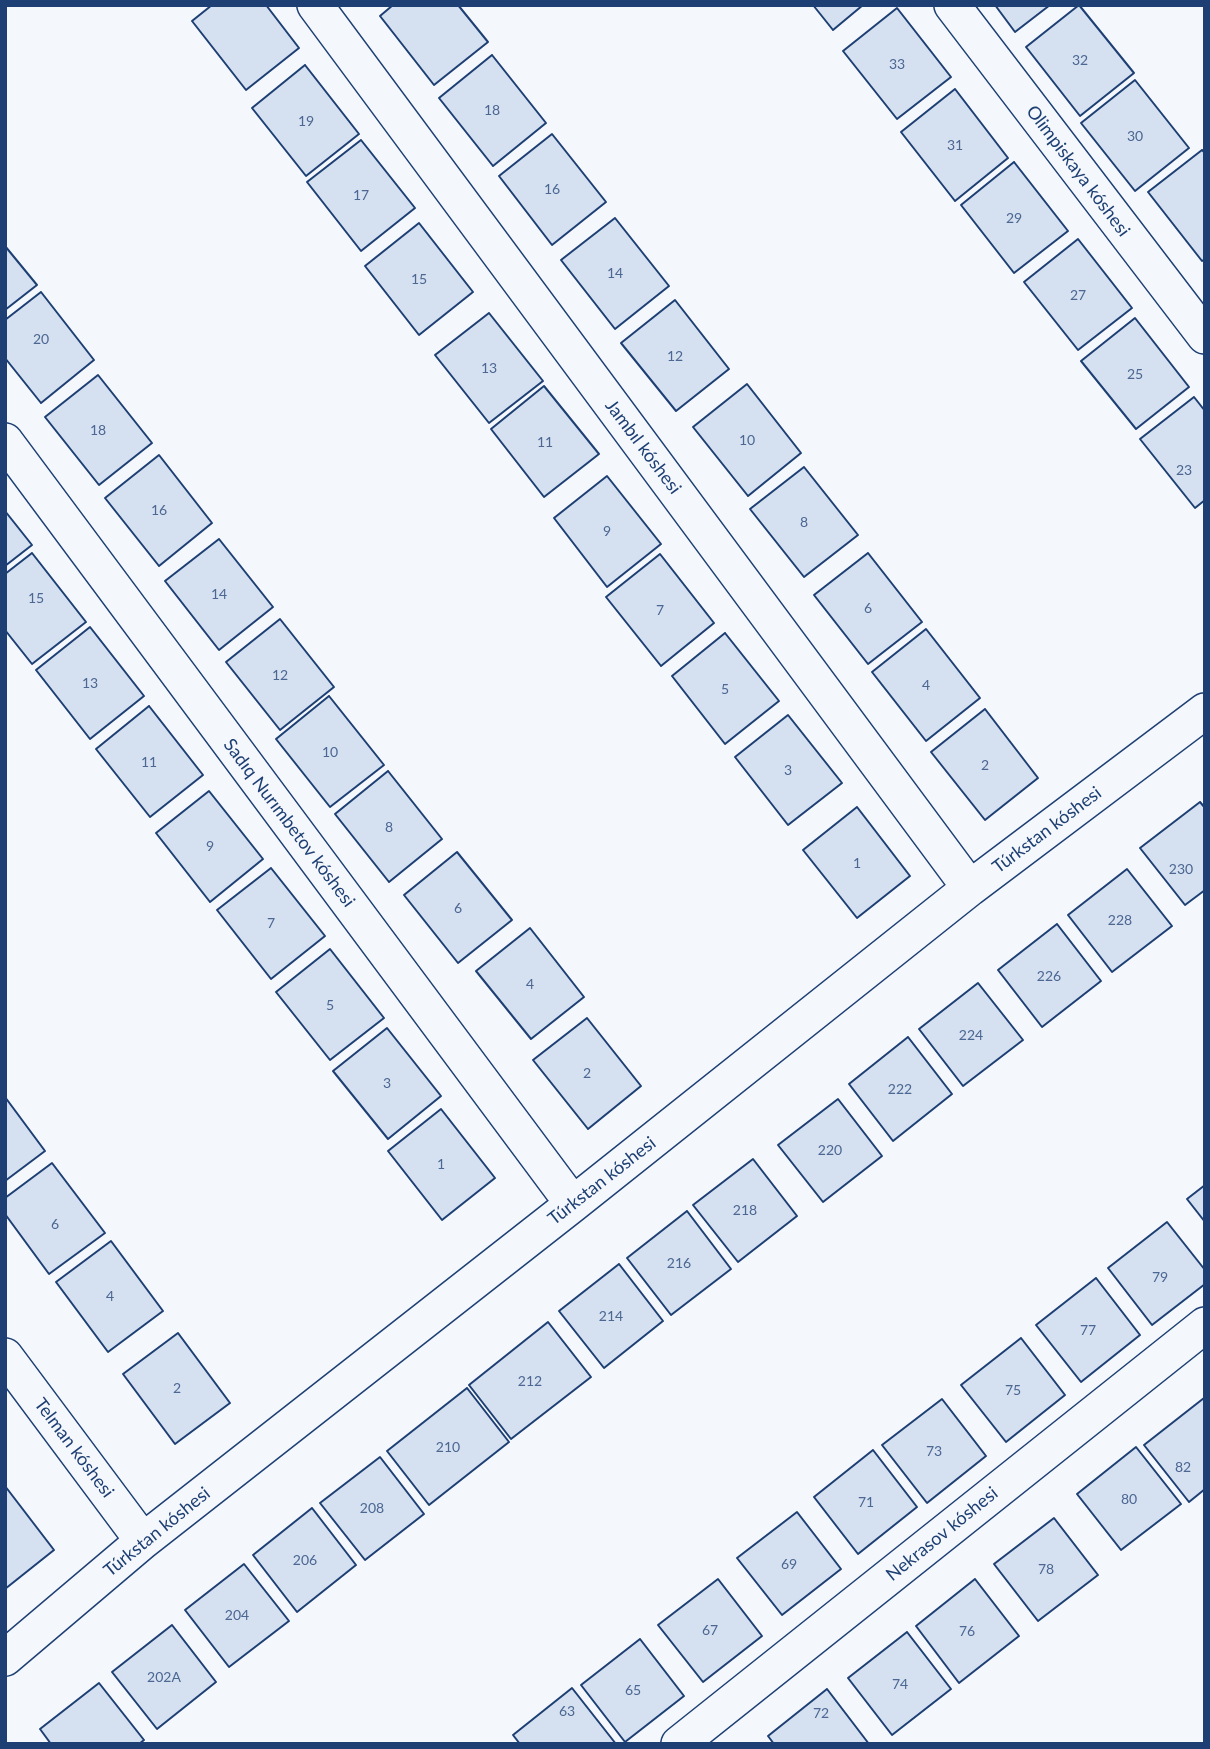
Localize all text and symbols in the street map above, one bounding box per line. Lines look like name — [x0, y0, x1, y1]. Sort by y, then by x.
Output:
house number: 32 — [1072, 52, 1088, 68]
house number: 33 — [889, 56, 905, 72]
street label: Olimpiskaya kóshesi — [1022, 101, 1134, 241]
house number: 18 — [484, 102, 500, 118]
house number: 19 — [298, 113, 314, 129]
house number: 30 — [1127, 128, 1143, 144]
house number: 31 — [947, 137, 963, 153]
house number: 16 — [544, 181, 560, 197]
house number: 17 — [353, 187, 369, 203]
house number: 29 — [1006, 210, 1022, 226]
house number: 14 — [607, 265, 623, 281]
house number: 15 — [411, 271, 427, 287]
house number: 27 — [1070, 287, 1086, 303]
house number: 20 — [33, 331, 49, 347]
house number: 12 — [667, 348, 683, 364]
house number: 13 — [481, 360, 497, 376]
house number: 25 — [1127, 366, 1143, 382]
street label: Jambıl kóshesi — [601, 396, 685, 498]
house number: 18 — [90, 422, 106, 438]
house number: 10 — [739, 432, 755, 448]
house number: 11 — [537, 434, 553, 450]
house number: 23 — [1176, 462, 1192, 478]
house number: 16 — [151, 502, 167, 518]
house number: 8 — [800, 514, 808, 530]
house number: 9 — [603, 523, 611, 539]
house number: 14 — [211, 586, 227, 602]
house number: 15 — [28, 590, 44, 606]
house number: 6 — [864, 600, 872, 616]
house number: 7 — [656, 602, 664, 618]
house number: 12 — [272, 667, 288, 683]
house number: 13 — [82, 675, 98, 691]
house number: 4 — [922, 677, 930, 693]
house number: 5 — [721, 681, 729, 697]
street label: Sadıq Nurımbetov kóshesi — [219, 735, 359, 911]
house number: 10 — [322, 744, 338, 760]
house number: 11 — [141, 754, 157, 770]
house number: 2 — [981, 757, 989, 773]
house number: 3 — [784, 762, 792, 778]
street label: Túrkstan kóshesi — [988, 782, 1106, 878]
house number: 8 — [385, 819, 393, 835]
house number: 9 — [206, 838, 214, 854]
house number: 1 — [853, 855, 861, 871]
house number: 230 — [1169, 861, 1193, 877]
house number: 6 — [454, 900, 462, 916]
house number: 228 — [1108, 912, 1132, 928]
house number: 7 — [267, 915, 275, 931]
house number: 226 — [1037, 968, 1061, 984]
house number: 4 — [526, 976, 534, 992]
house number: 5 — [326, 997, 334, 1013]
house number: 224 — [959, 1027, 983, 1043]
house number: 2 — [583, 1065, 591, 1081]
house number: 3 — [383, 1075, 391, 1091]
house number: 222 — [888, 1081, 912, 1097]
street label: Túrkstan kóshesi — [544, 1132, 660, 1230]
house number: 220 — [818, 1142, 842, 1158]
house number: 1 — [437, 1156, 445, 1172]
house number: 218 — [733, 1202, 757, 1218]
house number: 6 — [51, 1216, 59, 1232]
house number: 216 — [667, 1255, 691, 1271]
house number: 79 — [1152, 1269, 1168, 1285]
house number: 4 — [106, 1288, 114, 1304]
house number: 214 — [599, 1308, 623, 1324]
house number: 77 — [1080, 1322, 1096, 1338]
house number: 212 — [518, 1373, 542, 1389]
house number: 2 — [173, 1380, 181, 1396]
house number: 75 — [1005, 1382, 1021, 1398]
street label: Telman kóshesi — [30, 1394, 118, 1502]
house number: 210 — [436, 1439, 460, 1455]
house number: 73 — [926, 1443, 942, 1459]
house number: 82 — [1175, 1459, 1191, 1475]
street label: Nekrasov kóshesi — [882, 1482, 1002, 1586]
street label: Túrkstan kóshesi — [99, 1483, 215, 1581]
house number: 80 — [1121, 1491, 1137, 1507]
house number: 71 — [858, 1494, 874, 1510]
house number: 208 — [360, 1500, 384, 1516]
house number: 206 — [293, 1552, 317, 1568]
house number: 69 — [781, 1556, 797, 1572]
house number: 78 — [1038, 1561, 1054, 1577]
house number: 204 — [225, 1607, 249, 1623]
house number: 67 — [702, 1622, 718, 1638]
house number: 76 — [959, 1623, 975, 1639]
house number: 202A — [147, 1669, 181, 1685]
house number: 74 — [892, 1676, 908, 1692]
house number: 65 — [625, 1682, 641, 1698]
house number: 63 — [559, 1703, 575, 1719]
house number: 72 — [813, 1705, 829, 1721]

